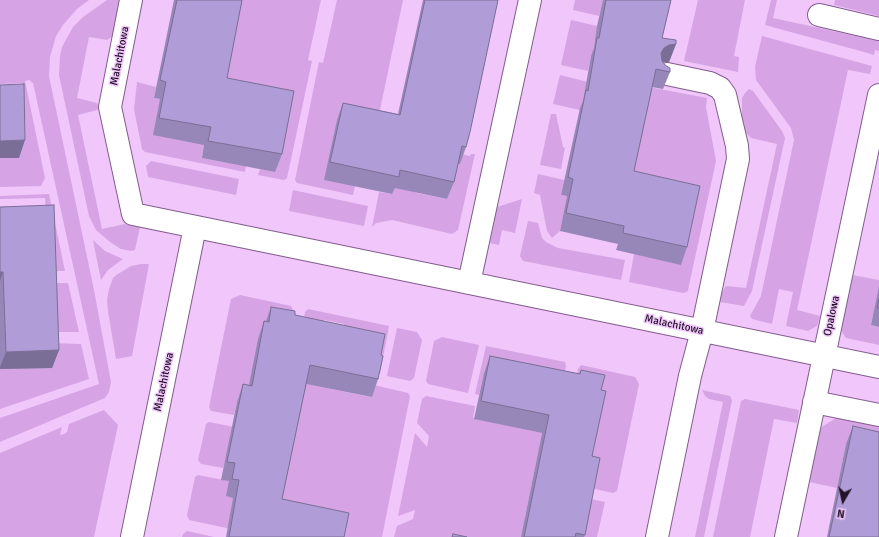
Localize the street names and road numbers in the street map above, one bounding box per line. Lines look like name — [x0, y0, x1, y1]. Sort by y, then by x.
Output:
street label: Malachitowa — [108, 25, 132, 87]
street label: Opalowa — [821, 295, 843, 337]
street label: Malachitowa — [643, 312, 705, 338]
street label: Malachitowa — [151, 351, 177, 413]

